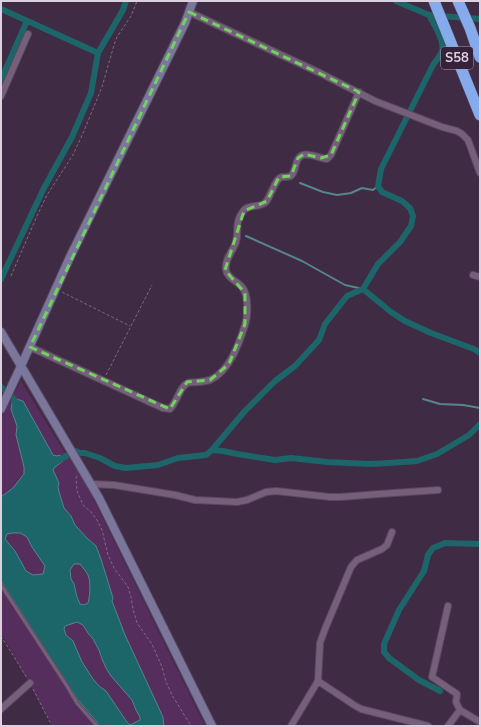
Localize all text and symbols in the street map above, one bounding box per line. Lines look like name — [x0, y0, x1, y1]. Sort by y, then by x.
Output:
road number: S58 — [441, 47, 473, 69]

